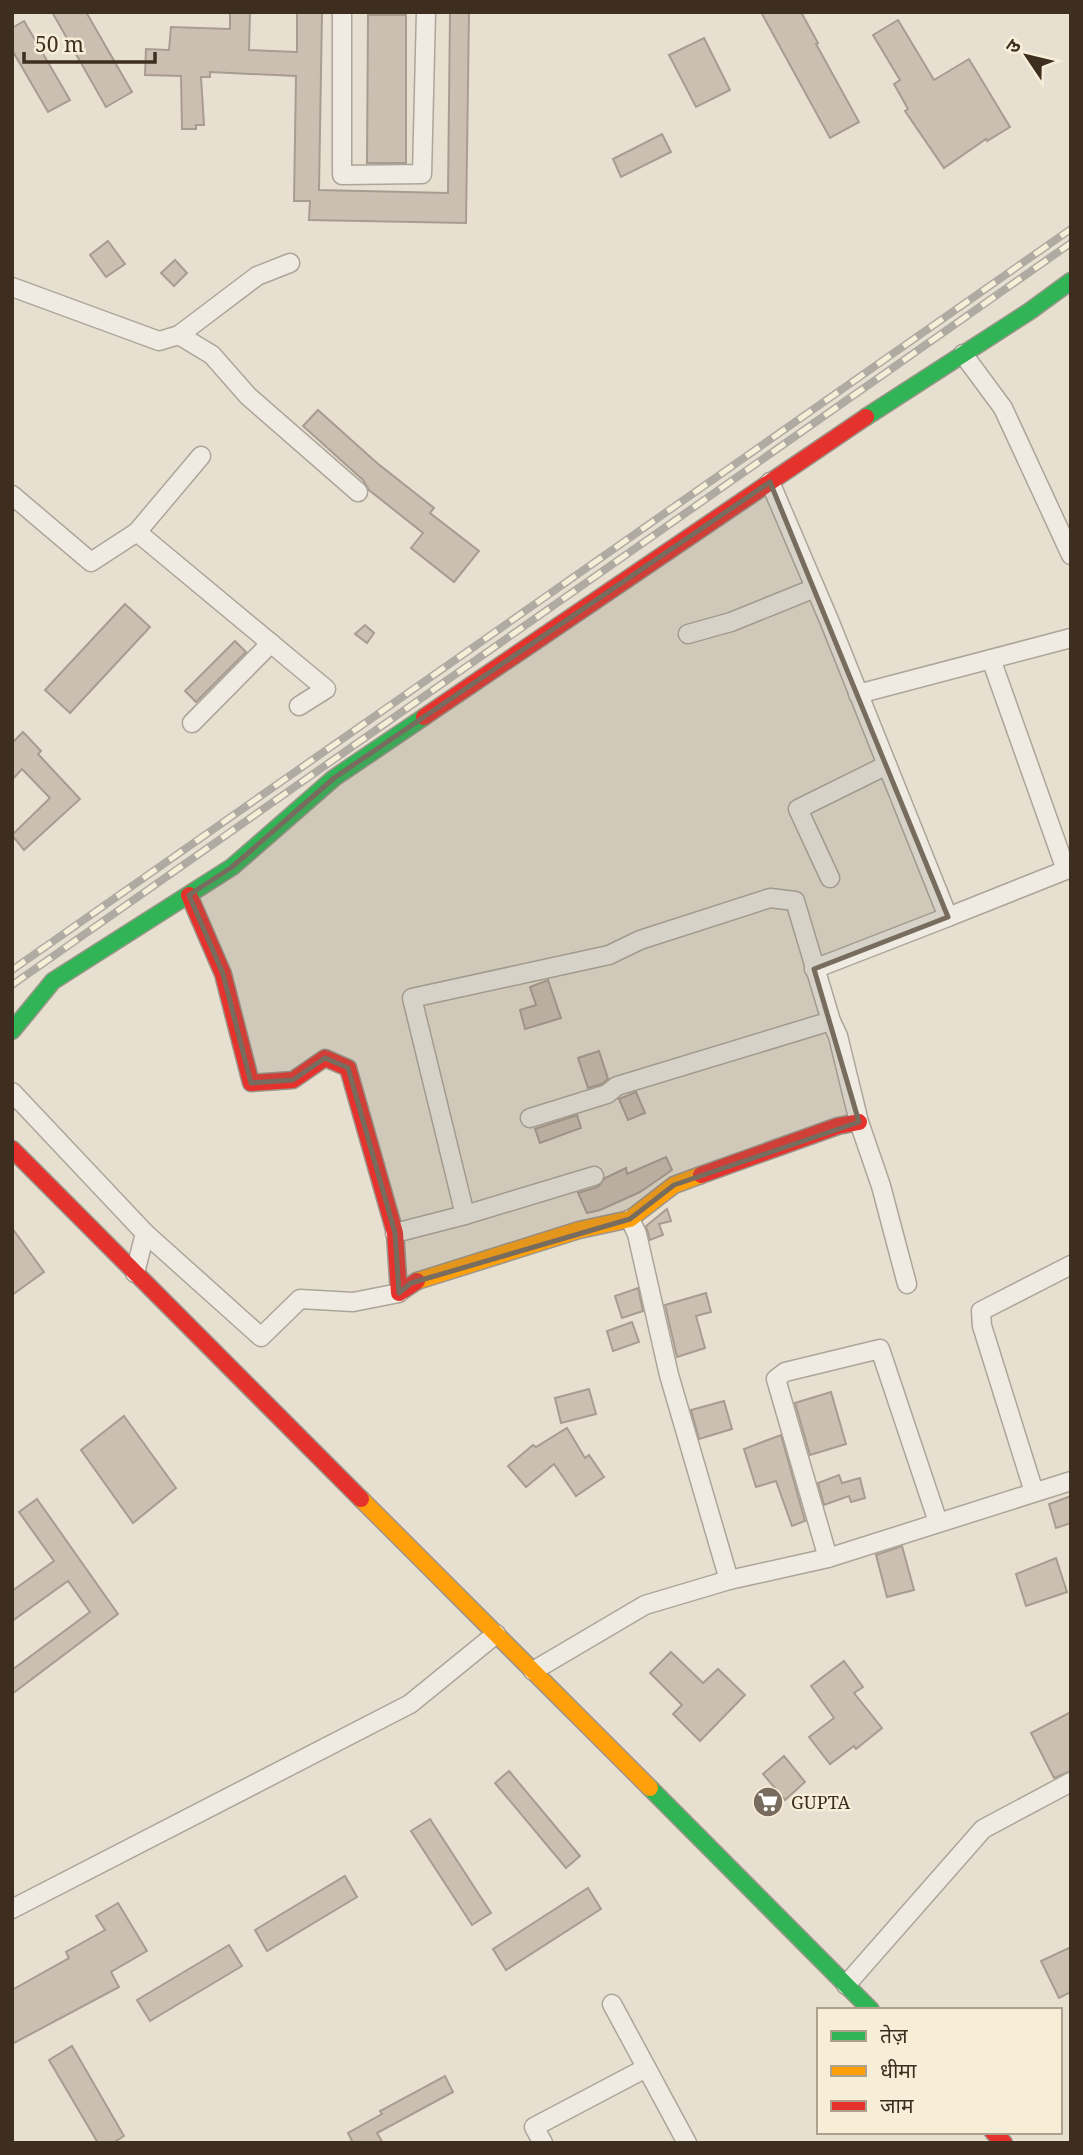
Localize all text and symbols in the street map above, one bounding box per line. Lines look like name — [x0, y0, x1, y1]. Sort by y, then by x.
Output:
scale bar — [24, 21, 156, 65]
north arrow — [992, 21, 1062, 91]
text: 50 m — [35, 30, 84, 58]
text: उ — [999, 34, 1027, 58]
supermarket icon: GUPTA — [751, 1785, 785, 1819]
place label: GUPTA — [791, 1790, 851, 1814]
legend — [817, 2008, 1062, 2134]
text: तेज़ — [880, 2021, 908, 2049]
text: धीमा — [880, 2056, 917, 2084]
text: जाम — [880, 2091, 914, 2119]

